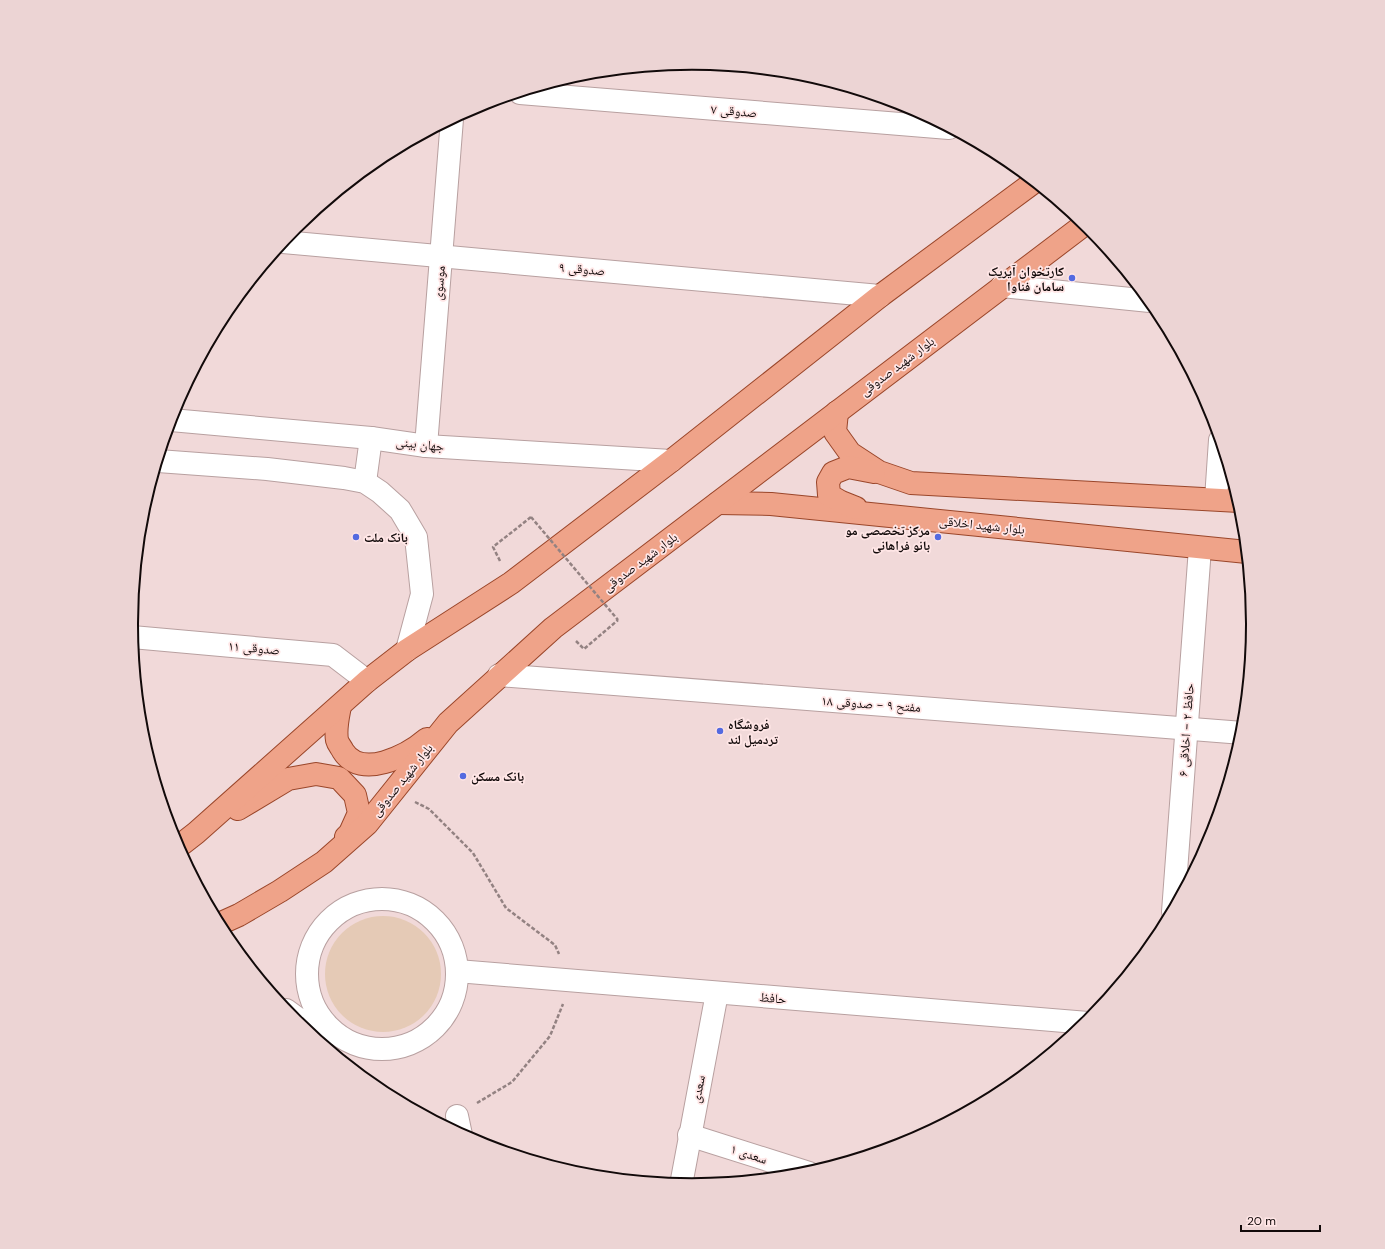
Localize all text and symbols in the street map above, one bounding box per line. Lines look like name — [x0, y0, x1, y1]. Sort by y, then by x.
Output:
street label: صدوقی ۷ — [710, 101, 758, 121]
street label: صدوقی ۹ — [558, 259, 606, 279]
place label: کارتخوان آیریک سامان فناوا — [988, 263, 1064, 295]
street label: موسوی — [429, 265, 449, 301]
marker: کارتخوان آیریک سامان فناوا — [1067, 273, 1077, 283]
street label: بلوار شهید صدوقی — [856, 332, 938, 400]
street label: جهان بینی — [395, 433, 445, 455]
street label: بلوار شهید اخلاقی — [938, 512, 1026, 538]
place label: مرکز تخصصی مو بانو فراهانی — [845, 522, 930, 554]
street label: بلوار شهید صدوقی — [599, 528, 681, 596]
place label: بانک ملت — [364, 529, 408, 546]
marker: بانک ملت — [351, 532, 361, 542]
marker: مرکز تخصصی مو بانو فراهانی — [933, 532, 943, 542]
street label: صدوقی ۱۱ — [227, 637, 281, 659]
street label: حافظ ۲ - اخلاقی ۶ — [1174, 683, 1198, 777]
street label: مفتح ۹ - صدوقی ۱۸ — [821, 692, 921, 717]
place label: فروشگاه تردمیل لند — [728, 716, 779, 748]
marker: فروشگاه تردمیل لند — [715, 726, 725, 736]
street label: بلوار شهید صدوقی — [367, 740, 437, 820]
place label: بانک مسکن — [471, 768, 524, 785]
marker: بانک مسکن — [458, 771, 468, 781]
street label: حافظ — [759, 988, 787, 1008]
street label: سعدی — [687, 1074, 709, 1104]
street label: سعدی ۱ — [729, 1140, 769, 1168]
scale bar — [1241, 1207, 1320, 1233]
text: 20 m — [1247, 1213, 1276, 1229]

